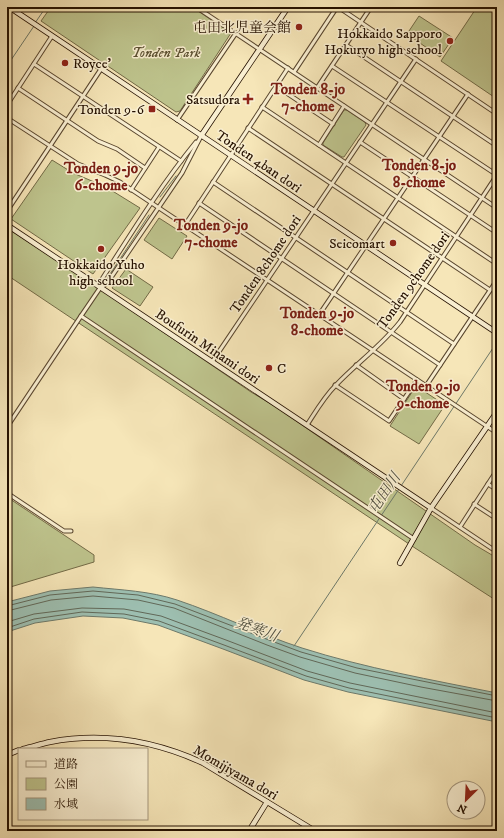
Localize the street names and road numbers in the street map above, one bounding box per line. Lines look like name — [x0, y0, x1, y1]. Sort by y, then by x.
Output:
street label: Tonden 4ban dori — [212, 126, 305, 197]
street label: Tonden 8chome dori — [226, 211, 306, 317]
street label: Tonden 9chome dori — [373, 228, 454, 333]
street label: Boufurin Minami dori — [152, 305, 263, 389]
street label: Momijiyama dori — [190, 741, 282, 805]

